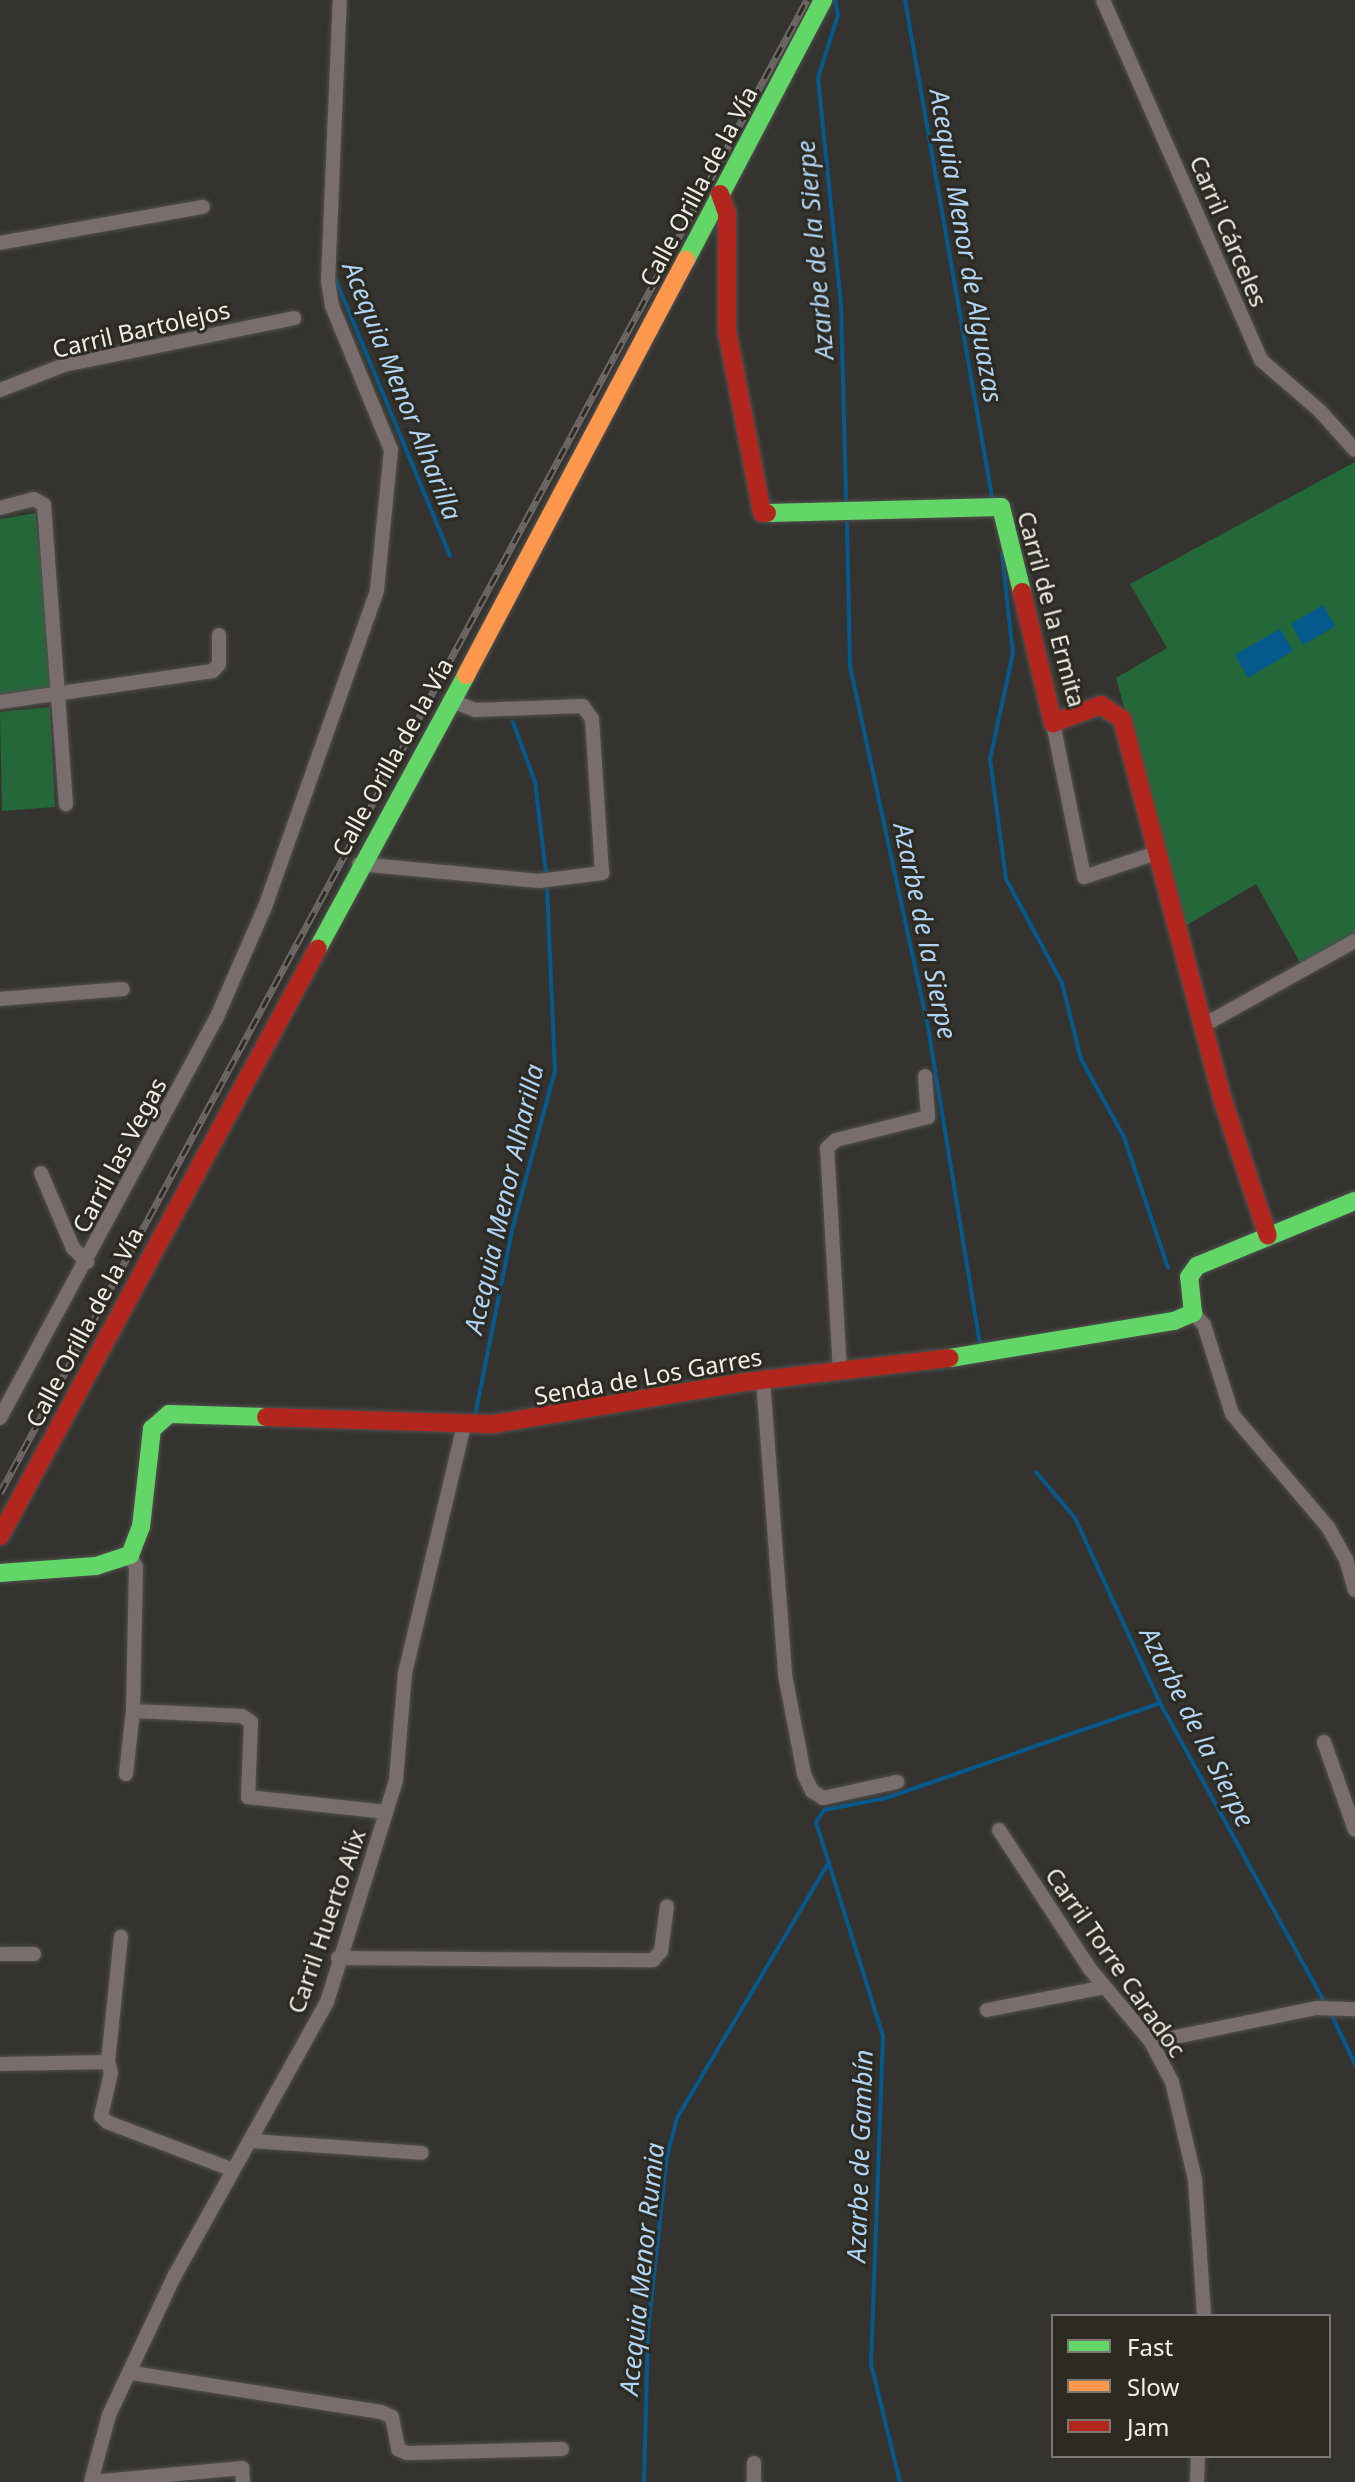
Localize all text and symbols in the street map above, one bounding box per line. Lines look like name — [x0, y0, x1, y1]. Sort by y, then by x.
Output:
street label: Calle Orilla de la Vía — [633, 81, 763, 291]
water label: Acequia Menor de Alguazas — [923, 87, 1009, 405]
water label: Azarbe de la Sierpe — [790, 139, 840, 361]
street label: Carril Cárceles — [1184, 151, 1274, 311]
water label: Acequia Menor Alharilla — [336, 257, 468, 525]
street label: Carril Bartolejos — [49, 295, 233, 363]
street label: Carril de la Ermita — [1012, 508, 1092, 710]
street label: Calle Orilla de la Vía — [326, 653, 458, 861]
water label: Azarbe de la Sierpe — [887, 820, 963, 1042]
water label: Acequia Menor Alharilla — [458, 1061, 550, 1337]
street label: Carril las Vegas — [66, 1072, 172, 1238]
street label: Calle Orilla de la Vía — [19, 1222, 149, 1432]
street label: Senda de Los Garres — [532, 1342, 764, 1410]
water label: Azarbe de la Sierpe — [1133, 1622, 1261, 1832]
street label: Carril Huerto Alix — [281, 1825, 371, 2017]
street label: Carril Torre Caradoc — [1040, 1862, 1192, 2062]
water label: Azarbe de Gambín — [841, 2049, 879, 2263]
water label: Acequia Menor Rumia — [613, 2141, 671, 2397]
legend — [1051, 2314, 1331, 2458]
text: Fast — [1127, 2330, 1173, 2363]
text: Slow — [1127, 2370, 1179, 2403]
text: Jam — [1127, 2410, 1169, 2443]

